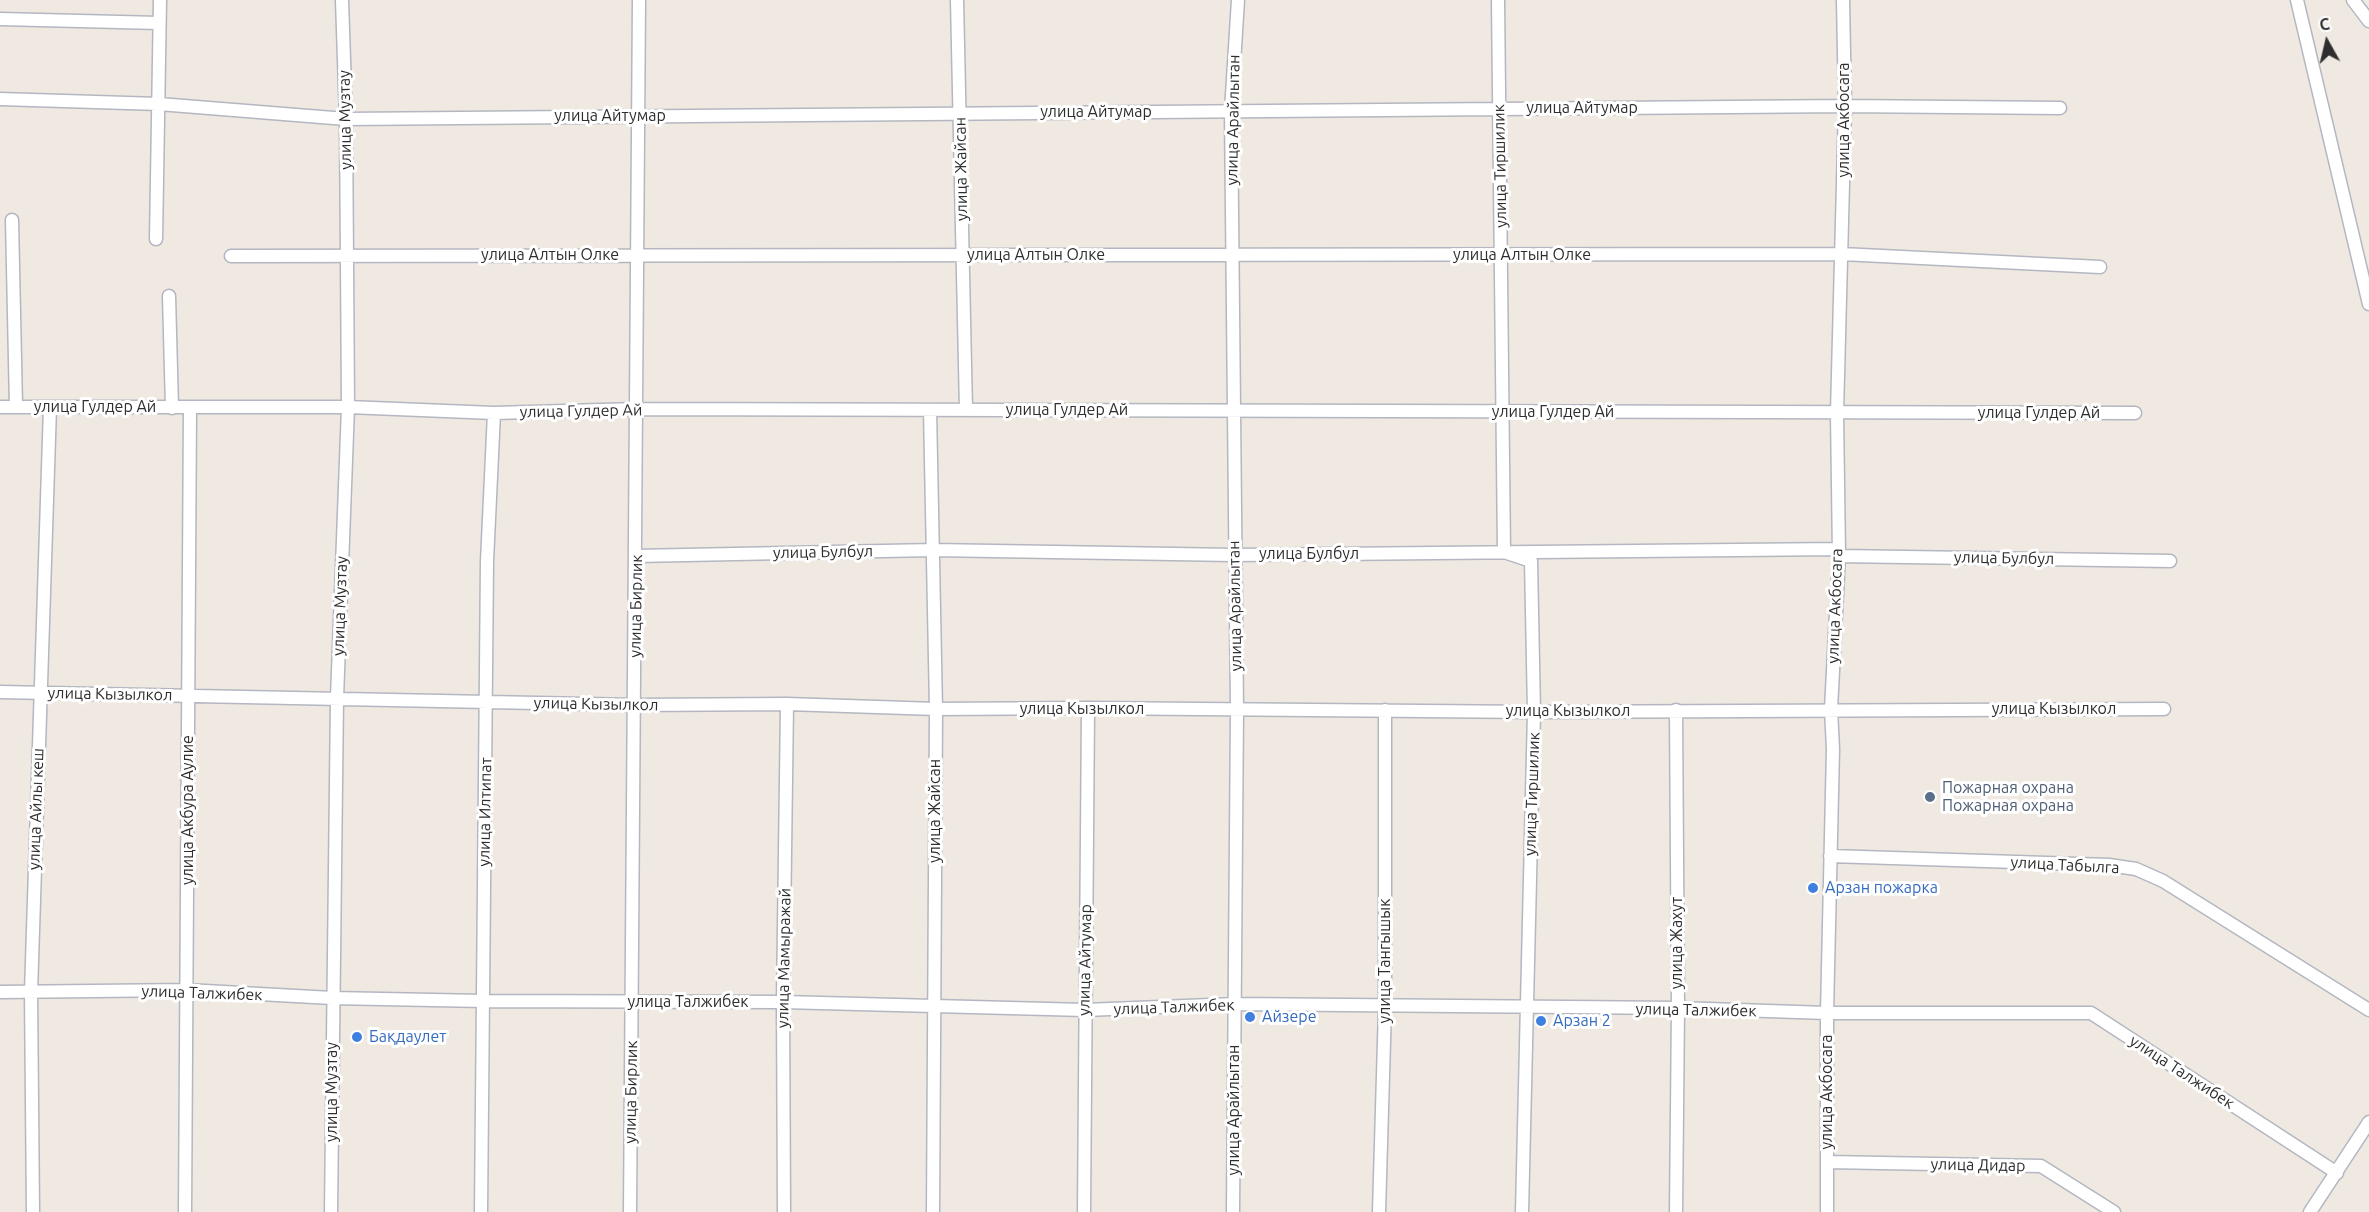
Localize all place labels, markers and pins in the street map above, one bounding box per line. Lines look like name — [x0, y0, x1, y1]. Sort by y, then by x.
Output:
place label: Пожарная охрана Пожарная охрана — [1942, 778, 2074, 816]
marker: Пожарная охрана Пожарная охрана — [1923, 790, 1937, 804]
place label: Арзан пожарка — [1825, 878, 1938, 898]
marker: Арзан пожарка — [1806, 881, 1820, 895]
place label: Айзере — [1262, 1007, 1317, 1027]
marker: Айзере — [1243, 1010, 1257, 1024]
place label: Арзан 2 — [1553, 1011, 1611, 1031]
marker: Арзан 2 — [1534, 1014, 1548, 1028]
place label: Бақдаулет — [369, 1027, 446, 1047]
marker: Бақдаулет — [350, 1030, 364, 1044]

